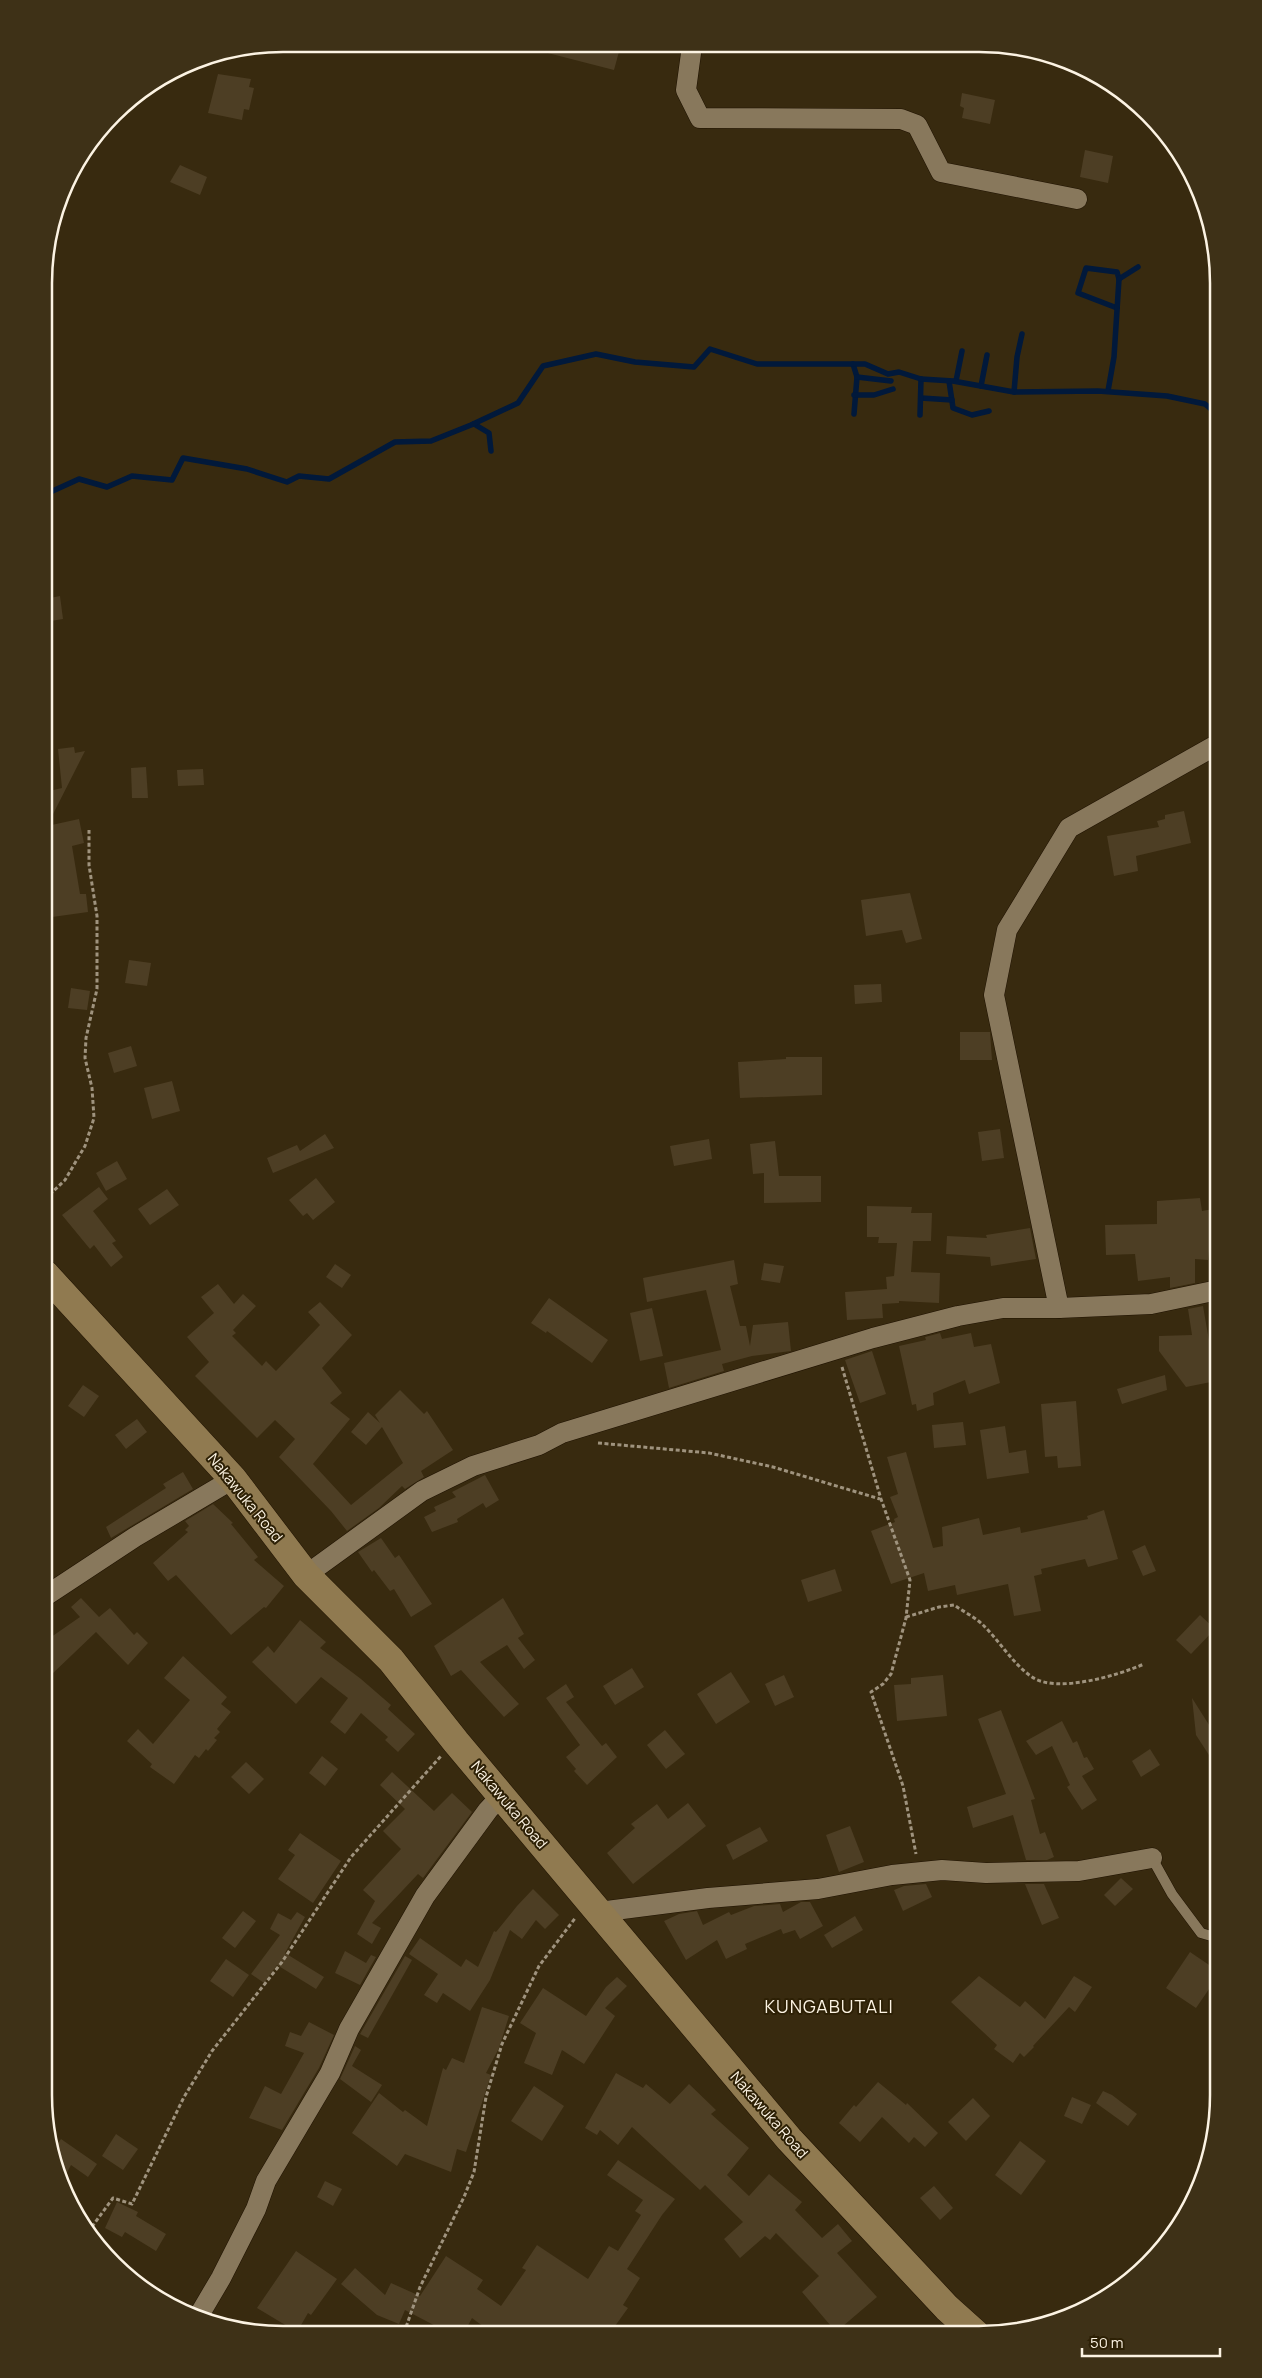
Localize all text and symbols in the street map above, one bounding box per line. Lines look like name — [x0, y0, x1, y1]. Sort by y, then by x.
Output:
street label: Nakawuka Road — [203, 1449, 288, 1547]
street label: Nakawuka Road — [466, 1756, 552, 1853]
district label: KUNGABUTALI — [764, 1994, 894, 2018]
street label: Nakawuka Road — [726, 2067, 813, 2163]
scale bar — [1082, 2326, 1220, 2358]
text: 50 m — [1090, 2332, 1124, 2353]

